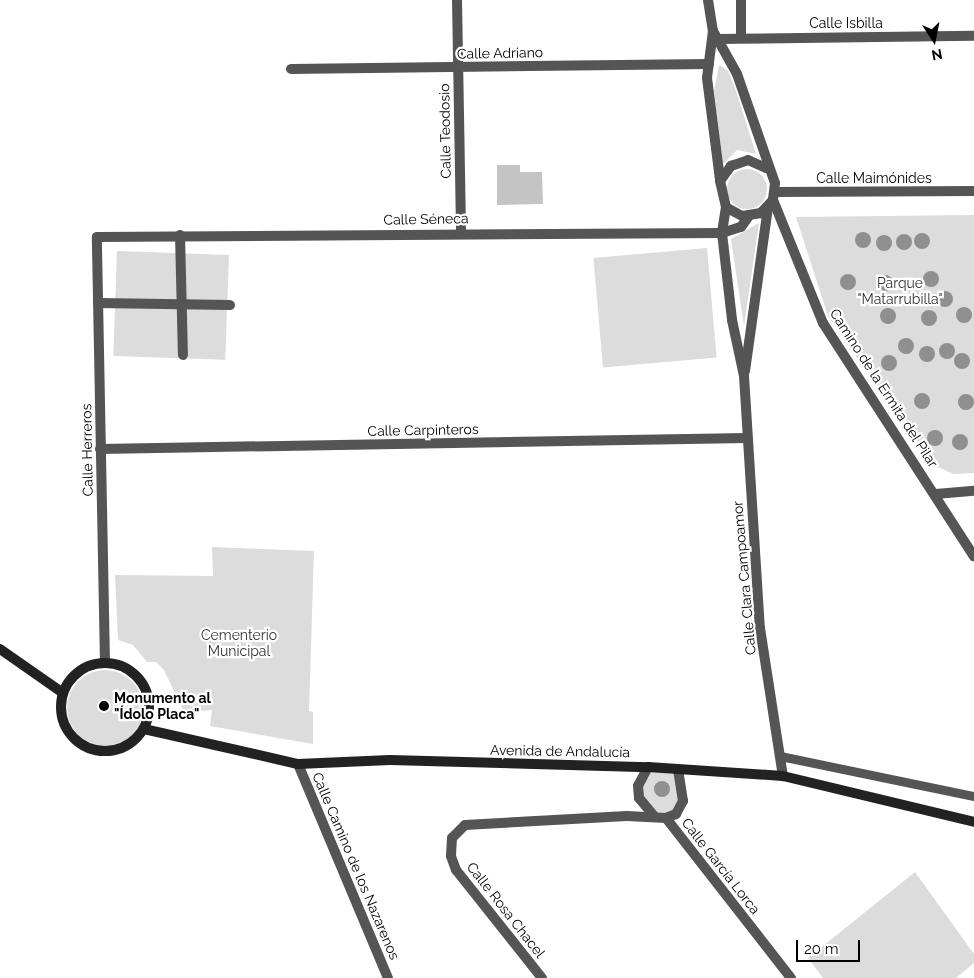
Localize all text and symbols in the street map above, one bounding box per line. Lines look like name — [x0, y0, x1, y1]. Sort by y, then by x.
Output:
street label: Calle Isbilla — [809, 15, 883, 31]
north arrow — [909, 15, 959, 65]
street label: Calle Adriano — [457, 44, 543, 62]
text: N — [930, 46, 944, 64]
street label: Calle Teodosio — [436, 83, 454, 179]
street label: Calle Maimónides — [816, 170, 932, 186]
street label: Calle Séneca — [383, 210, 469, 228]
park label: Parque "Matarrubilla" — [857, 275, 943, 308]
street label: Camino de la Ermita del Pilar — [826, 305, 942, 471]
street label: Calle Herreros — [78, 404, 96, 496]
street label: Calle Carpinteros — [367, 421, 479, 439]
street label: Calle Clara Campoamor — [729, 500, 759, 656]
park label: Cementerio Municipal — [201, 627, 277, 660]
place label: Monumento al "Ídolo Placa" — [114, 690, 211, 722]
marker: Monumento al "Ídolo Placa" — [98, 700, 110, 712]
street label: Avenida de Andalucía — [490, 741, 630, 761]
street label: Calle Camino de los Nazarenos — [309, 770, 403, 962]
street label: Calle García Lorca — [678, 815, 764, 917]
street label: Calle Rosa Chacel — [463, 859, 549, 961]
scale bar — [799, 930, 863, 962]
text: 20 m — [804, 940, 839, 958]

